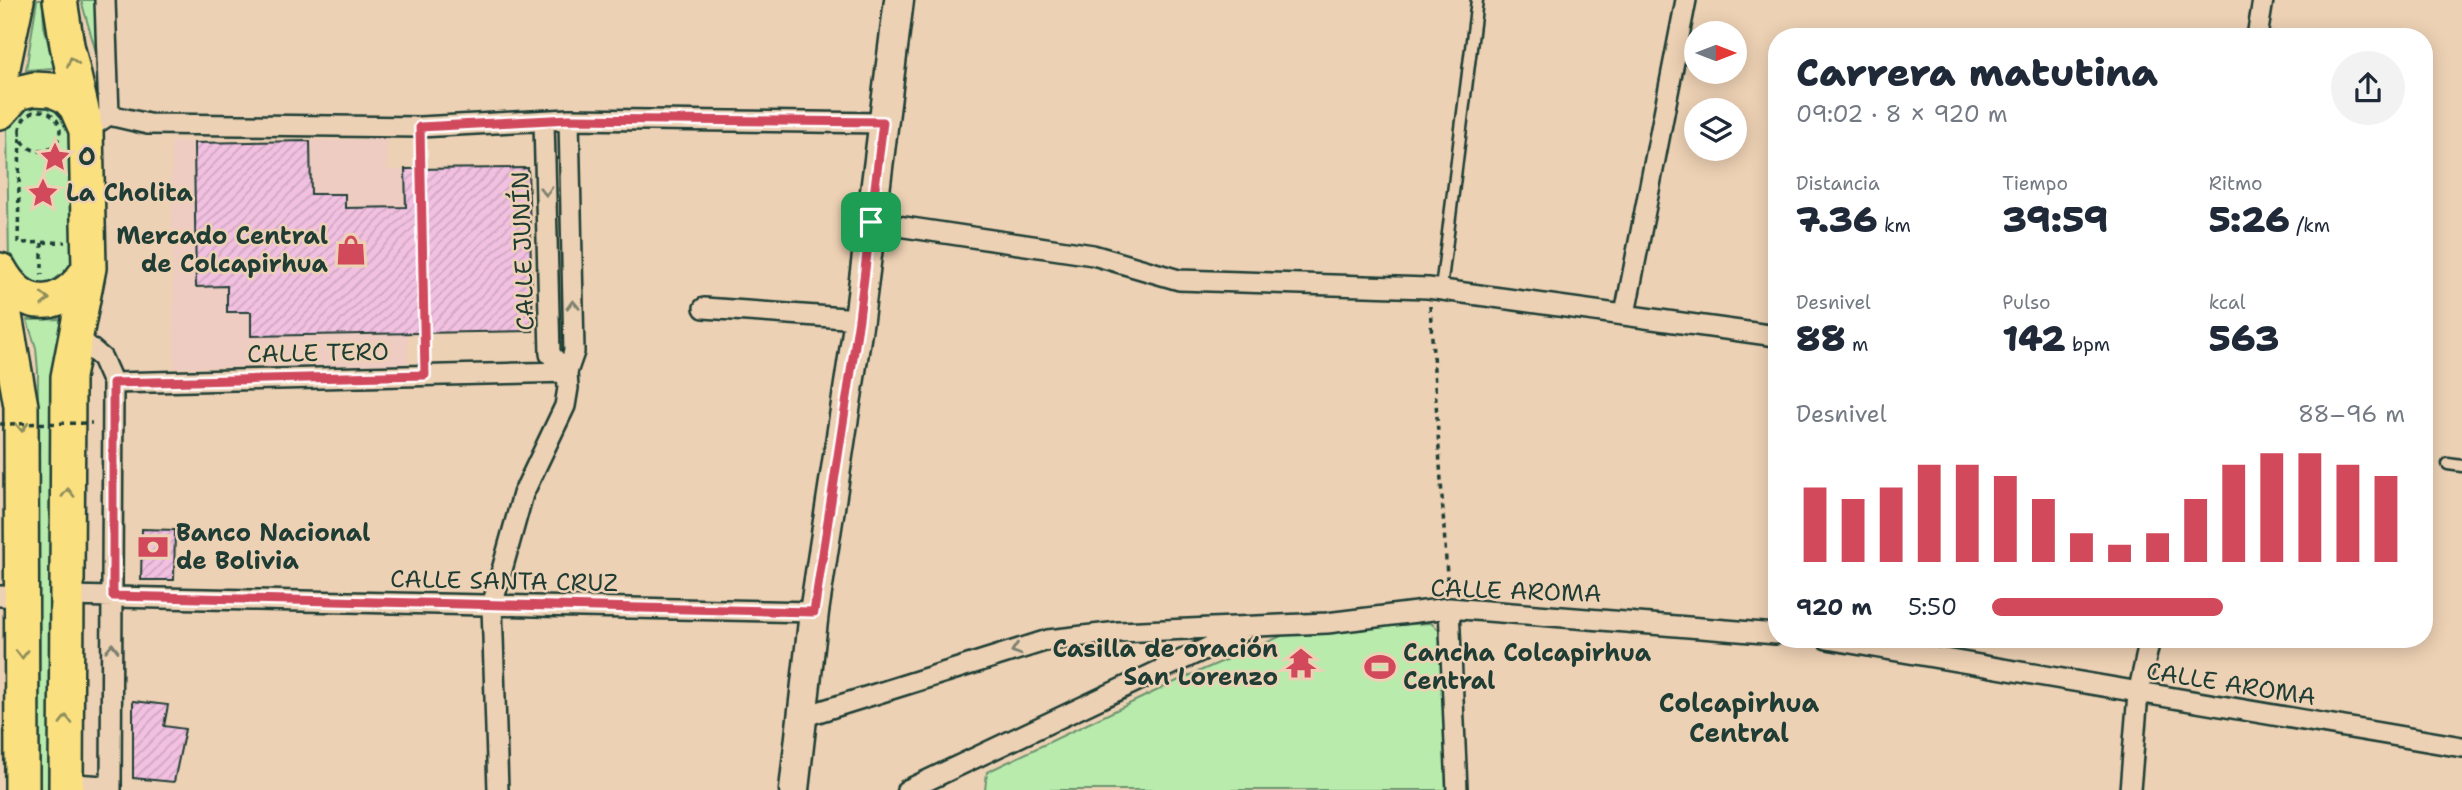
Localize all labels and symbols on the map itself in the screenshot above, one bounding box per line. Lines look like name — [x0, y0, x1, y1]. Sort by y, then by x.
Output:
north arrow — [1684, 21, 1746, 84]
one-way arrow — [66, 57, 81, 69]
place icon: O — [38, 140, 72, 174]
place label: O — [78, 141, 96, 173]
street label: CALLE JUNÍN — [504, 171, 542, 331]
place icon: La Cholita — [26, 176, 60, 210]
place label: La Cholita — [66, 177, 194, 209]
one-way arrow — [538, 185, 553, 196]
pin — [841, 192, 901, 252]
place label: Mercado Central de Colcapirhua — [116, 220, 329, 280]
shop icon: Mercado Central de Colcapirhua — [334, 233, 368, 267]
one-way arrow — [40, 292, 51, 307]
one-way arrow — [565, 299, 580, 310]
street label: CALLE TERO — [247, 336, 389, 370]
one-way arrow — [14, 421, 29, 432]
one-way arrow — [60, 487, 76, 497]
place label: Banco Nacional de Bolivia — [176, 517, 370, 577]
bank icon: Banco Nacional de Bolivia — [136, 530, 170, 564]
street label: CALLE SANTA CRUZ — [390, 563, 618, 599]
street label: CALLE AROMA — [1430, 572, 1602, 610]
place label: Casilla de oración San Lorenzo — [1052, 633, 1278, 693]
place label: Cancha Colcapirhua Central — [1403, 637, 1652, 697]
one-way arrow — [1011, 642, 1023, 656]
one-way arrow — [105, 643, 120, 654]
temple icon: Casilla de oración San Lorenzo — [1284, 646, 1318, 680]
one-way arrow — [14, 649, 30, 660]
sports icon: Cancha Colcapirhua Central — [1363, 650, 1397, 684]
street label: CALLE AROMA — [2144, 655, 2318, 713]
district label: Colcapirhua Central — [1659, 685, 1819, 750]
one-way arrow — [59, 714, 74, 725]

